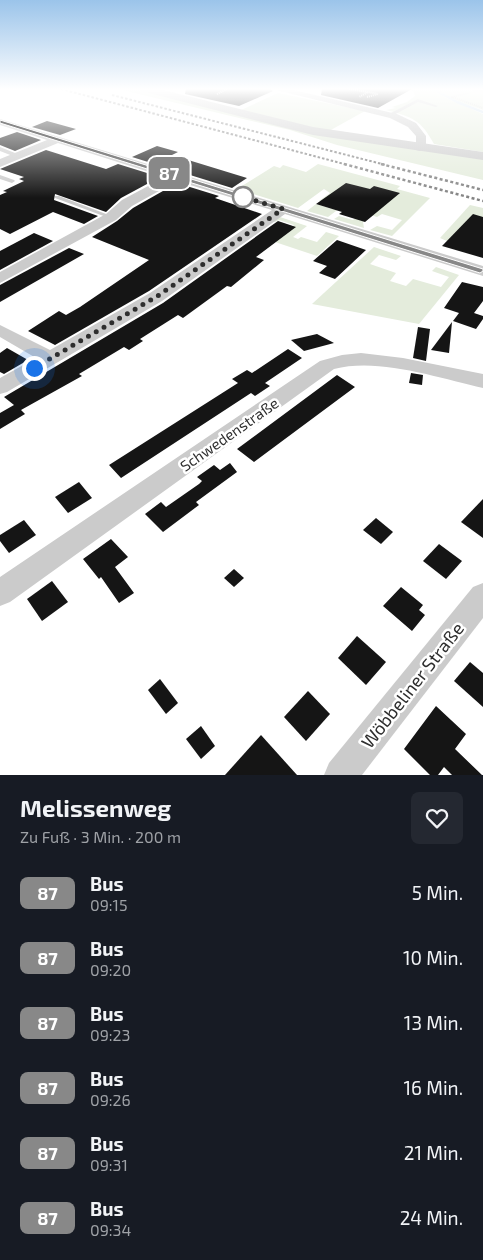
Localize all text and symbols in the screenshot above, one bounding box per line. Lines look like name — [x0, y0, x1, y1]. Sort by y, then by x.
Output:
line badge: 87 — [146, 157, 192, 189]
text: 87 — [159, 162, 179, 184]
unlabelled marker — [232, 186, 254, 208]
your location — [22, 356, 47, 381]
street label: Schwedenstraße — [176, 393, 282, 475]
street label: Wöbbeliner Straße — [356, 618, 468, 752]
button: heart — [411, 792, 463, 844]
text: Melissenweg — [20, 793, 171, 822]
text: Zu Fuß · 3 Min. · 200 m — [20, 827, 181, 846]
text: Bus — [90, 872, 124, 895]
text: 5 Min. — [412, 881, 463, 904]
text: 87 — [37, 882, 58, 904]
text: 09:15 — [90, 895, 128, 914]
text: Bus — [90, 937, 124, 960]
text: 10 Min. — [403, 946, 463, 969]
text: 87 — [37, 947, 58, 969]
text: 09:20 — [90, 960, 131, 979]
text: Bus — [90, 1002, 124, 1025]
text: 13 Min. — [404, 1011, 463, 1034]
text: 87 — [37, 1012, 58, 1034]
text: 09:23 — [90, 1025, 130, 1044]
text: Bus — [90, 1067, 124, 1090]
text: 16 Min. — [404, 1076, 463, 1099]
text: 87 — [37, 1077, 58, 1099]
text: 09:26 — [90, 1090, 131, 1109]
text: Bus — [90, 1132, 124, 1155]
text: 21 Min. — [404, 1141, 463, 1164]
text: 87 — [37, 1142, 58, 1164]
text: 09:31 — [90, 1155, 128, 1174]
text: Bus — [90, 1197, 124, 1220]
text: 24 Min. — [400, 1206, 463, 1229]
text: 87 — [37, 1207, 58, 1229]
text: 09:34 — [90, 1220, 131, 1239]

